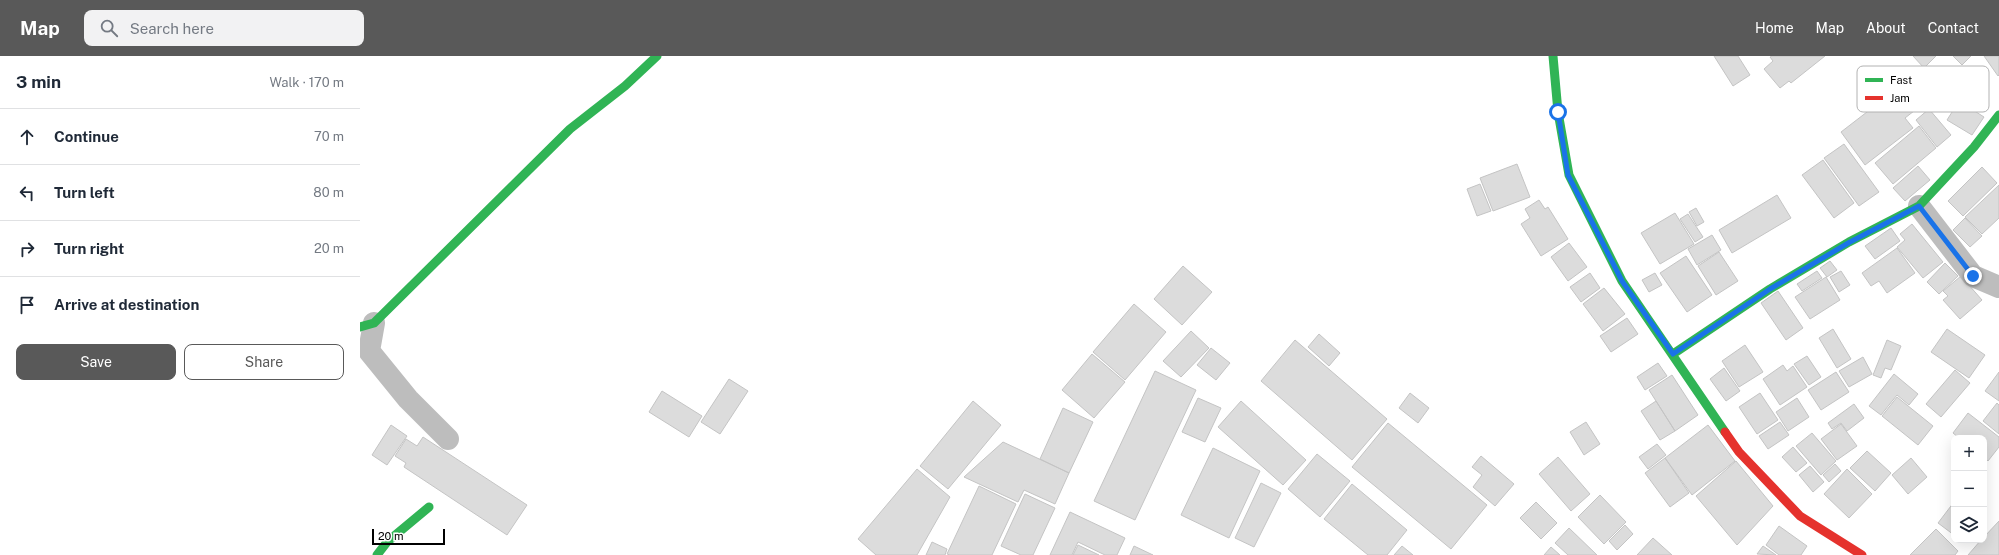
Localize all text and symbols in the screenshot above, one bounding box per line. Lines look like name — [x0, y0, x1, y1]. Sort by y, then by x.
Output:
search box — [84, 10, 364, 46]
text: Map — [20, 17, 60, 39]
icon: search — [98, 17, 120, 39]
text: Search here — [130, 20, 214, 37]
text: Home — [1755, 20, 1794, 36]
text: Map — [1816, 20, 1844, 36]
text: About — [1866, 20, 1906, 36]
text: Contact — [1928, 20, 1979, 36]
legend — [1857, 66, 1989, 112]
text: 3 min — [16, 72, 61, 92]
text: Fast — [1890, 74, 1912, 86]
text: Walk · 170 m — [269, 75, 344, 90]
text: Jam — [1890, 92, 1910, 104]
route start — [1549, 103, 1567, 121]
icon: ahead — [16, 126, 38, 148]
text: Continue — [54, 128, 119, 145]
text: 70 m — [314, 129, 344, 144]
icon: left — [16, 182, 38, 204]
text: Turn left — [54, 184, 115, 201]
text: 80 m — [313, 185, 344, 200]
icon: right — [16, 238, 38, 260]
text: Turn right — [54, 240, 124, 257]
text: 20 m — [314, 241, 344, 256]
route end — [1964, 267, 1982, 285]
icon: arrive — [16, 294, 38, 316]
text: Arrive at destination — [54, 296, 199, 313]
button: Save — [16, 344, 176, 380]
button: Share — [184, 344, 344, 380]
map controls — [1951, 435, 1987, 543]
button: + — [1951, 435, 1987, 471]
button: − — [1951, 471, 1987, 507]
button: layers — [1951, 507, 1987, 543]
scale bar — [372, 527, 445, 546]
text: 20 m — [378, 530, 403, 542]

